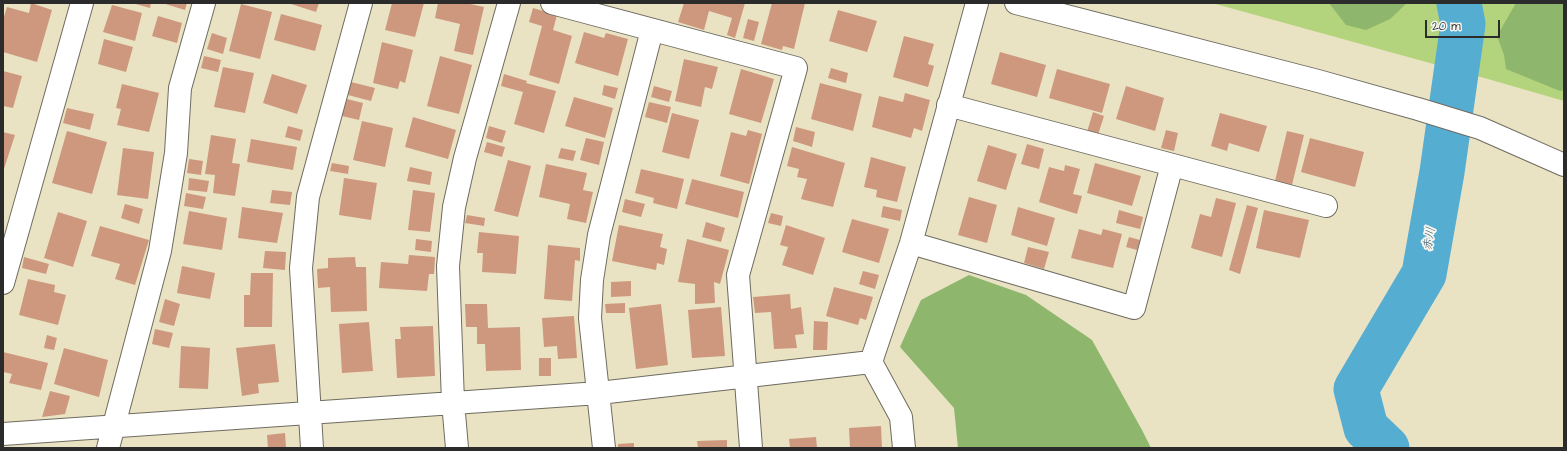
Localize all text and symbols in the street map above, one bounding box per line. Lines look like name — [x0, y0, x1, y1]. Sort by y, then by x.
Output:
scale bar — [1427, 12, 1502, 38]
text: 20 m — [1432, 18, 1461, 35]
water label: 赤川 — [1421, 226, 1439, 252]

